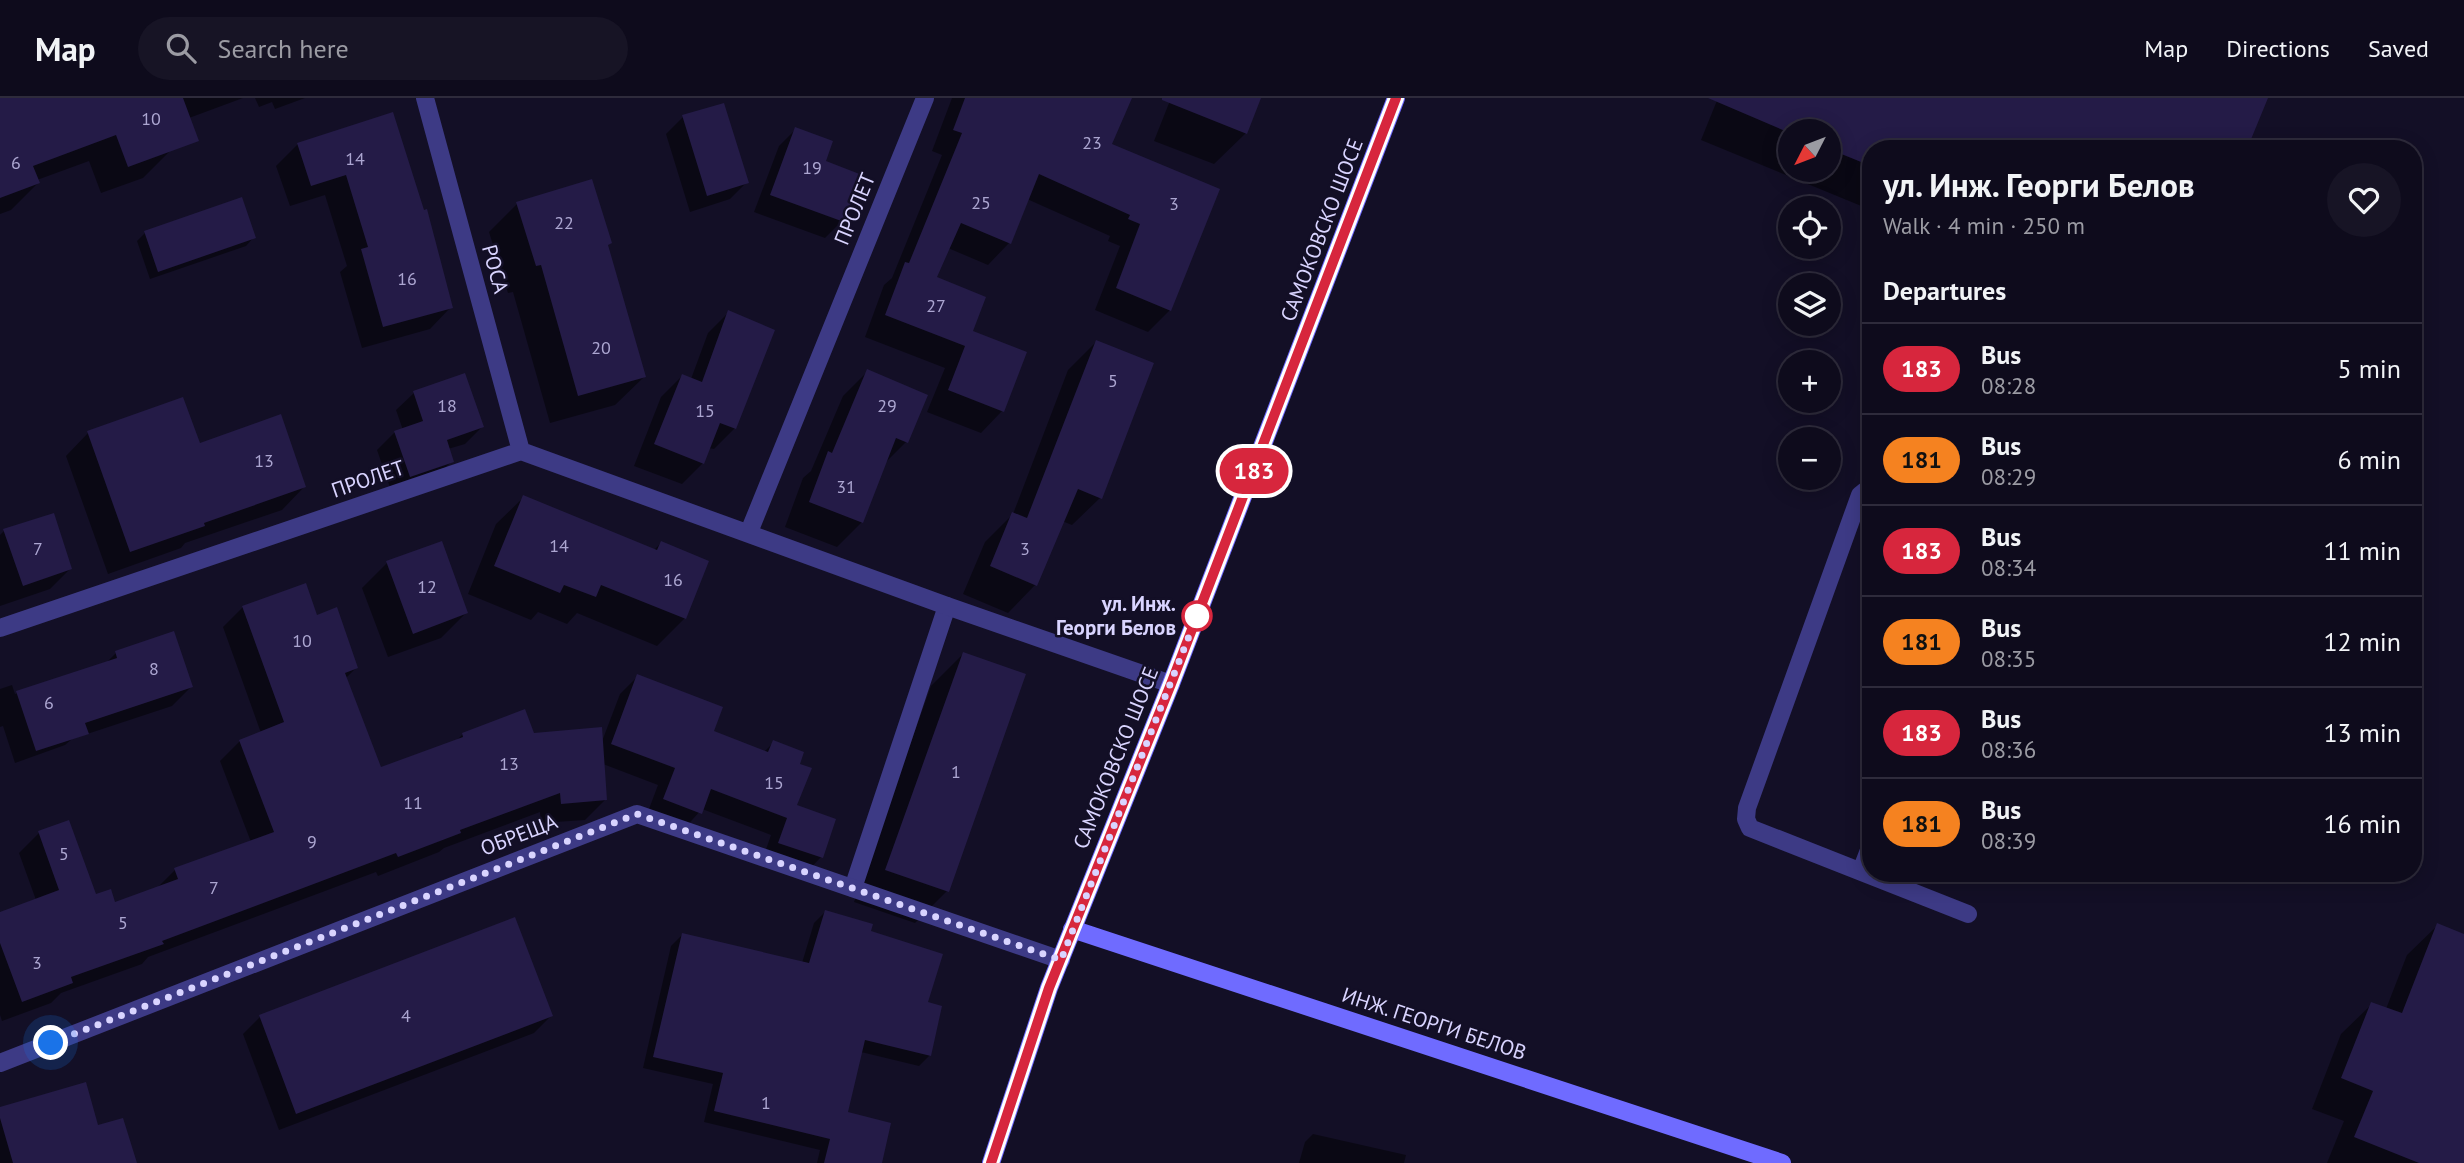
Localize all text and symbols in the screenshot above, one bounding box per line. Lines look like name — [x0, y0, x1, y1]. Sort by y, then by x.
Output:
search box — [138, 17, 628, 80]
text: Map — [35, 27, 96, 70]
icon: search — [162, 29, 200, 67]
text: Search here — [218, 32, 349, 65]
text: Map — [2144, 33, 2188, 64]
text: Directions — [2226, 33, 2330, 64]
text: Saved — [2368, 33, 2429, 64]
house number: 10 — [141, 107, 161, 130]
north arrow — [1778, 119, 1841, 182]
map controls — [1778, 119, 1841, 490]
house number: 23 — [1082, 131, 1102, 154]
street label: САМОКОВСКО ШОСЕ — [1274, 134, 1369, 325]
house number: 14 — [345, 147, 365, 170]
house number: 6 — [11, 151, 21, 174]
house number: 19 — [802, 156, 822, 179]
text: ул. Инж. Георги Белов — [1883, 163, 2195, 206]
button: heart — [2327, 163, 2401, 237]
street label: ПРОЛЕТ — [828, 168, 881, 249]
house number: 25 — [971, 191, 991, 214]
house number: 3 — [1169, 192, 1179, 215]
button: locate — [1778, 196, 1841, 259]
house number: 22 — [554, 211, 574, 234]
text: Walk · 4 min · 250 m — [1883, 211, 2085, 240]
street label: РОСА — [476, 242, 515, 297]
house number: 16 — [397, 267, 417, 290]
button: layers — [1778, 273, 1841, 336]
text: Departures — [1883, 274, 2006, 307]
house number: 27 — [926, 294, 946, 317]
house number: 20 — [591, 336, 611, 359]
text: Bus — [1981, 338, 2021, 371]
button: + — [1778, 350, 1841, 413]
text: 5 min — [2338, 352, 2401, 385]
text: 183 — [1901, 353, 1942, 384]
house number: 5 — [1108, 369, 1118, 392]
text: 08:28 — [1981, 371, 2036, 400]
house number: 18 — [437, 394, 457, 417]
house number: 29 — [877, 394, 897, 417]
house number: 15 — [695, 399, 715, 422]
button: − — [1778, 427, 1841, 490]
text: Bus — [1981, 429, 2021, 462]
text: 6 min — [2338, 443, 2401, 476]
text: 181 — [1901, 444, 1942, 475]
line badge: 183 — [1214, 448, 1294, 494]
house number: 13 — [254, 449, 274, 472]
street label: ПРОЛЕТ — [328, 453, 408, 504]
text: 183 — [1234, 455, 1274, 486]
text: 08:29 — [1981, 462, 2036, 491]
house number: 31 — [836, 475, 856, 498]
text: Bus — [1981, 520, 2021, 553]
house number: 14 — [549, 534, 569, 557]
text: 11 min — [2323, 534, 2401, 567]
text: 183 — [1901, 535, 1942, 566]
house number: 7 — [33, 537, 43, 560]
house number: 3 — [1020, 537, 1030, 560]
text: 08:34 — [1981, 553, 2036, 582]
house number: 16 — [663, 568, 683, 591]
house number: 12 — [417, 575, 437, 598]
place label: ул. Инж. Георги Белов — [1056, 590, 1176, 641]
marker: ул. Инж. Георги Белов — [1182, 601, 1212, 631]
text: Bus — [1981, 611, 2021, 644]
text: 12 min — [2323, 625, 2401, 658]
text: 181 — [1901, 626, 1942, 657]
house number: 10 — [292, 629, 312, 652]
text: 08:35 — [1981, 644, 2036, 673]
house number: 8 — [149, 657, 159, 680]
street label: САМОКОВСКО ШОСЕ — [1067, 663, 1164, 853]
house number: 6 — [44, 691, 54, 714]
text: Bus — [1981, 702, 2021, 735]
text: 13 min — [2323, 716, 2401, 749]
text: 183 — [1901, 717, 1942, 748]
text: 08:36 — [1981, 735, 2036, 764]
house number: 13 — [499, 752, 519, 775]
house number: 1 — [951, 760, 961, 783]
house number: 15 — [764, 771, 784, 794]
house number: 11 — [403, 791, 423, 814]
text: Bus — [1981, 793, 2021, 826]
street label: ОБРЕЩА — [476, 807, 562, 862]
text: 16 min — [2323, 807, 2401, 840]
text: 181 — [1901, 808, 1942, 839]
text: 08:39 — [1981, 826, 2036, 855]
house number: 9 — [307, 830, 317, 853]
house number: 5 — [59, 842, 69, 865]
house number: 7 — [209, 876, 219, 899]
house number: 5 — [118, 911, 128, 934]
house number: 3 — [32, 951, 42, 974]
street label: ИНЖ. ГЕОРГИ БЕЛОВ — [1339, 981, 1530, 1066]
house number: 4 — [401, 1004, 411, 1027]
your location — [33, 1025, 68, 1060]
house number: 1 — [761, 1091, 771, 1114]

